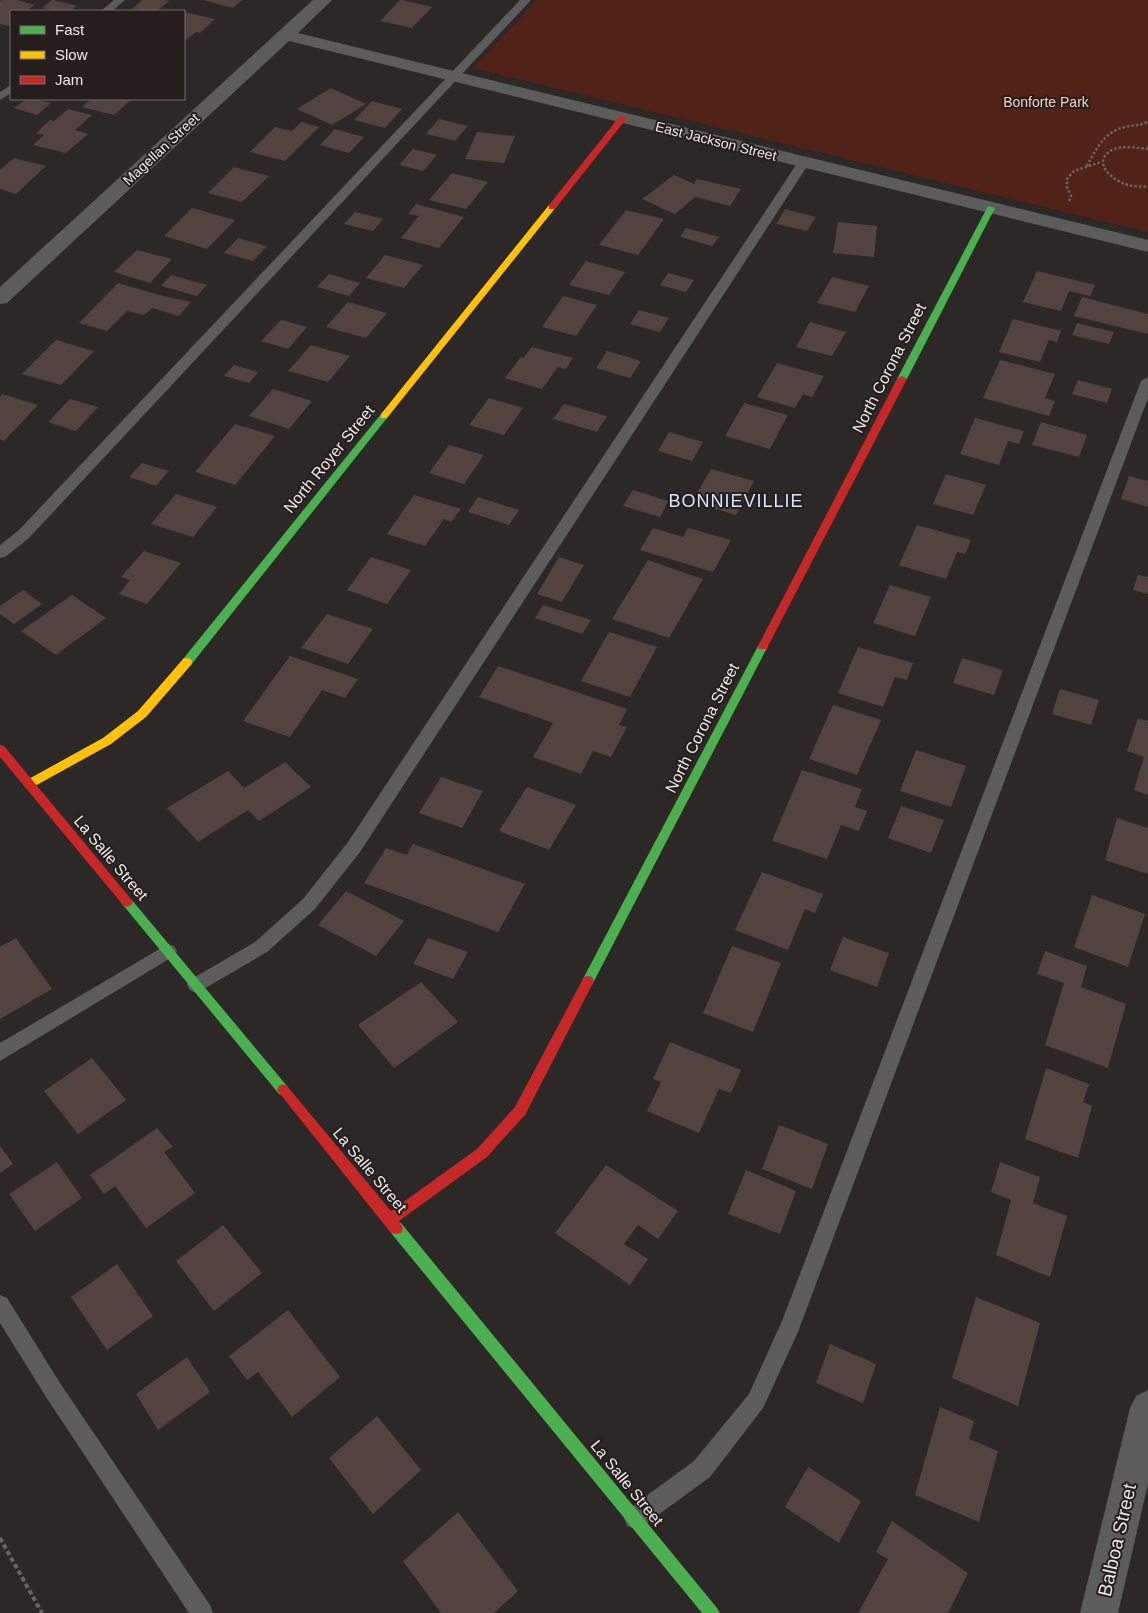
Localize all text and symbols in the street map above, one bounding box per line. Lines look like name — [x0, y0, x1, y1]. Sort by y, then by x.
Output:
legend — [10, 10, 185, 100]
text: Fast — [55, 21, 85, 38]
text: Slow — [55, 46, 88, 63]
text: Jam — [55, 71, 83, 88]
park label: Bonforte Park — [1003, 94, 1090, 110]
street label: Magellan Street — [120, 110, 202, 188]
street label: East Jackson Street — [654, 118, 778, 164]
street label: North Corona Street — [849, 300, 929, 436]
street label: North Royer Street — [280, 401, 378, 516]
district label: BONNIEVILLIE — [668, 491, 804, 511]
street label: North Corona Street — [662, 660, 742, 796]
street label: La Salle Street — [71, 812, 152, 904]
street label: La Salle Street — [330, 1124, 411, 1216]
street label: La Salle Street — [587, 1437, 667, 1530]
street label: Balboa Street — [1094, 1481, 1140, 1598]

